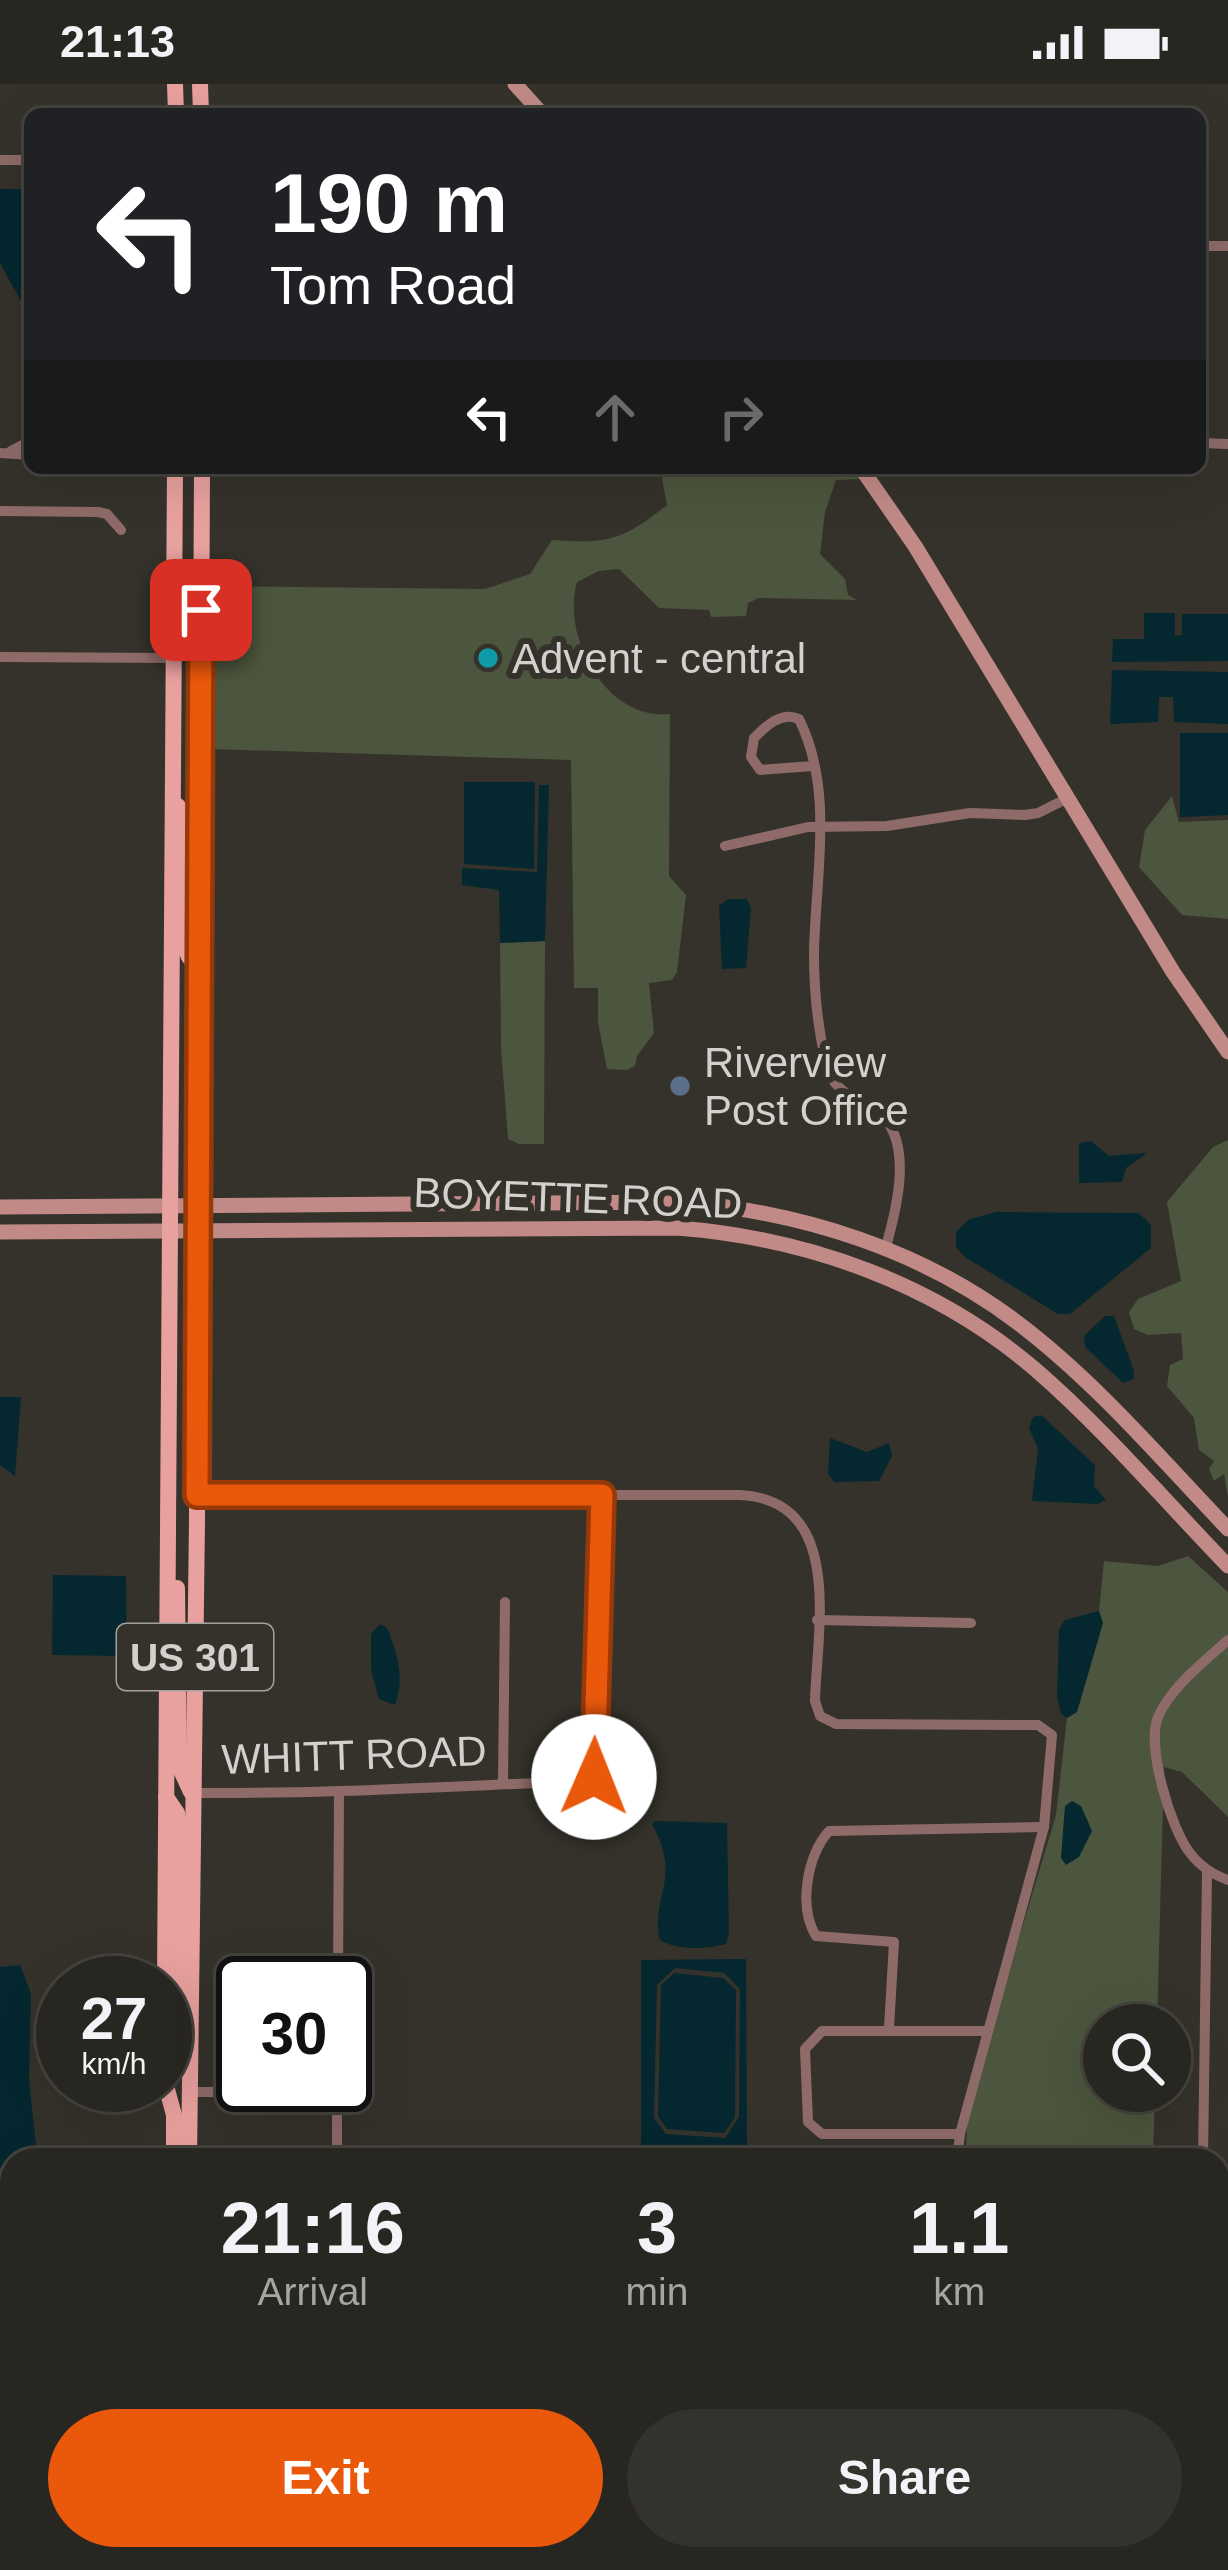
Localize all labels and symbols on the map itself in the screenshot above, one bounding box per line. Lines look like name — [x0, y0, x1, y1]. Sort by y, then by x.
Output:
pin — [150, 559, 252, 661]
place label: Advent - central — [512, 635, 806, 682]
marker: Advent - central — [475, 645, 501, 671]
place label: Riverview Post Office — [704, 1039, 909, 1134]
marker: Riverview Post Office — [667, 1073, 693, 1099]
street label: BOYETTE ROAD — [413, 1169, 743, 1227]
road number: US 301 — [117, 1624, 273, 1690]
position arrow — [531, 1714, 657, 1840]
street label: WHITT ROAD — [221, 1727, 487, 1783]
speed limit sign: 30 — [216, 1956, 372, 2112]

